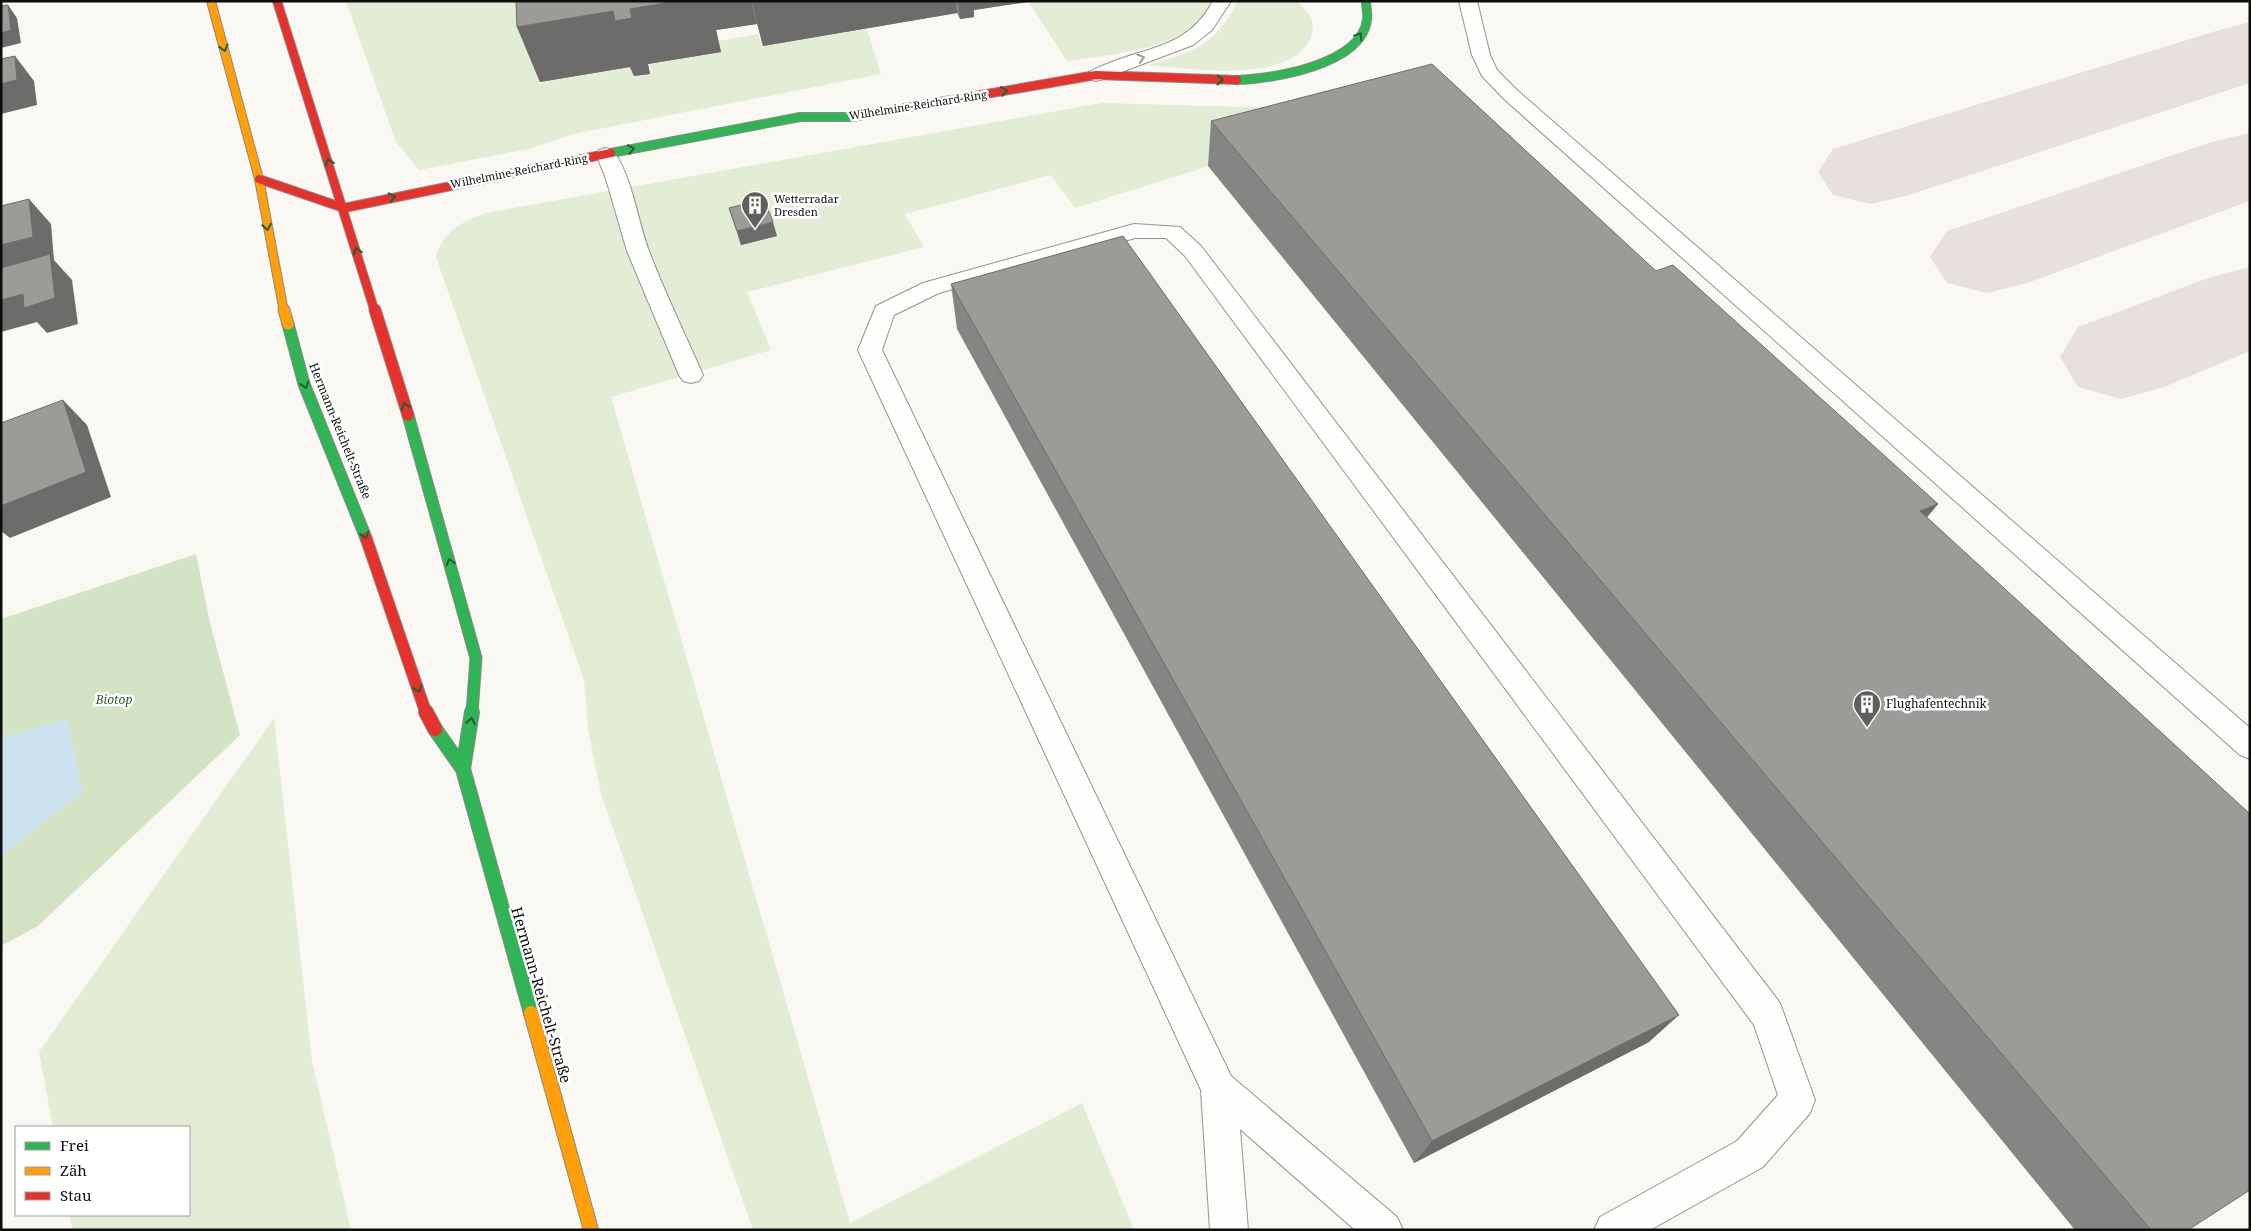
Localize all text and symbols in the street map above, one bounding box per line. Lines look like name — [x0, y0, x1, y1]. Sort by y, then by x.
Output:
one-way arrow — [1352, 32, 1362, 41]
one-way arrow — [218, 44, 229, 53]
one-way arrow — [1137, 53, 1145, 63]
one-way arrow — [1216, 75, 1224, 85]
street label: Wilhelmine-Reichard-Ring — [848, 86, 988, 123]
one-way arrow — [999, 86, 1008, 96]
one-way arrow — [626, 145, 635, 155]
street label: Wilhelmine-Reichard-Ring — [449, 150, 589, 191]
one-way arrow — [325, 158, 335, 166]
building icon: Wetterradar Dresden — [740, 190, 770, 229]
place label: Wetterradar Dresden — [774, 191, 840, 219]
one-way arrow — [387, 192, 396, 203]
one-way arrow — [262, 222, 272, 231]
one-way arrow — [352, 247, 362, 255]
street label: Hermann-Reichelt-Straße — [305, 360, 376, 502]
one-way arrow — [299, 380, 309, 388]
one-way arrow — [401, 402, 411, 410]
one-way arrow — [359, 531, 369, 539]
one-way arrow — [445, 558, 455, 567]
one-way arrow — [412, 684, 422, 693]
building icon: Flughafentechnik — [1852, 689, 1882, 728]
park label: Biotop — [95, 691, 132, 708]
place label: Flughafentechnik — [1886, 695, 1988, 712]
one-way arrow — [466, 716, 476, 725]
street label: Hermann-Reichelt-Straße — [507, 904, 577, 1085]
legend — [15, 1126, 190, 1216]
text: Frei — [60, 1135, 89, 1155]
text: Zäh — [60, 1160, 87, 1180]
text: Stau — [60, 1185, 92, 1205]

